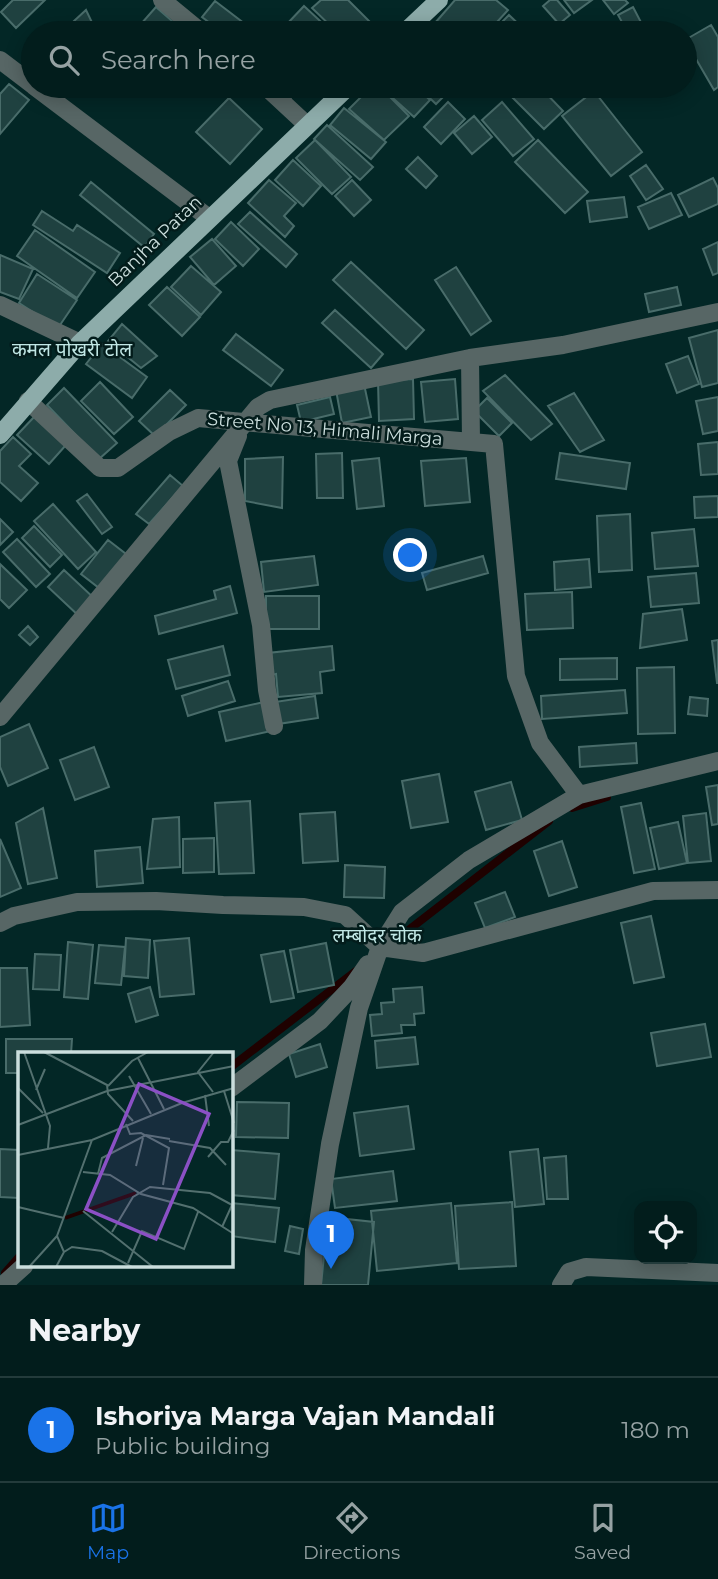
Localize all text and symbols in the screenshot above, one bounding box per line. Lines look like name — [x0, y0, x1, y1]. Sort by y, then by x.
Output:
search box — [21, 21, 697, 98]
icon: search — [45, 41, 83, 79]
text: Search here — [101, 44, 256, 76]
street label: Banjha Patan — [104, 191, 206, 291]
district label: कमल पोखरी टोल — [12, 338, 133, 361]
street label: Street No 13, Himali Marga — [206, 408, 444, 450]
your location — [393, 538, 427, 572]
district label: लम्बोदर चोक — [332, 924, 422, 947]
inset map — [18, 1052, 233, 1268]
map controls — [634, 1201, 697, 1264]
button: locate — [634, 1201, 697, 1264]
pin: 1 — [308, 1211, 354, 1269]
text: Nearby — [28, 1312, 140, 1349]
text: Ishoriya Marga Vajan Mandali — [95, 1400, 495, 1432]
text: 1 — [46, 1416, 56, 1444]
text: 180 m — [621, 1416, 690, 1444]
text: Public building — [95, 1432, 270, 1460]
tab: Map — [87, 1499, 129, 1564]
tab: Directions — [303, 1499, 400, 1564]
tab: Saved — [574, 1499, 631, 1564]

